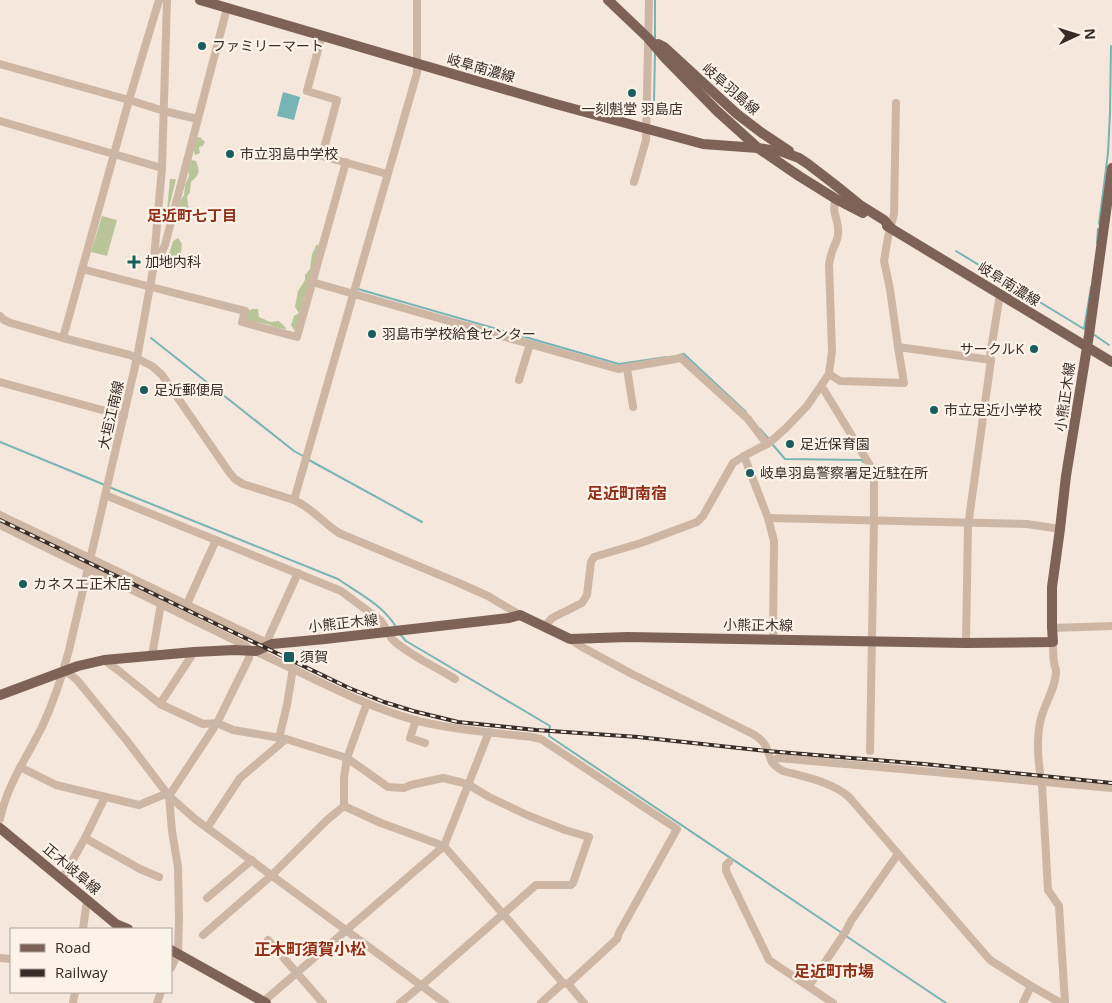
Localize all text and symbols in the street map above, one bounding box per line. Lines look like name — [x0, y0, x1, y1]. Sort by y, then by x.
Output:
north arrow — [1052, 10, 1102, 60]
text: N — [1081, 28, 1100, 40]
place label: ファミリーマート — [212, 36, 324, 55]
marker: ファミリーマート — [196, 40, 208, 52]
street label: 岐阜南濃線 — [445, 49, 517, 86]
street label: 岐阜羽島線 — [699, 58, 764, 119]
marker: 一刻魁堂 羽島店 — [626, 87, 638, 99]
place label: 一刻魁堂 羽島店 — [581, 99, 683, 118]
place label: 市立羽島中学校 — [240, 144, 338, 163]
marker: 市立羽島中学校 — [224, 148, 236, 160]
district label: 足近町七丁目 — [147, 205, 237, 225]
place label: 加地内科 — [145, 252, 201, 271]
marker: 加地内科 — [127, 255, 141, 269]
street label: 岐阜南濃線 — [975, 257, 1044, 310]
place label: 羽島市学校給食センター — [382, 324, 536, 343]
marker: 羽島市学校給食センター — [366, 328, 378, 340]
place label: サークルK — [960, 339, 1024, 358]
marker: サークルK — [1028, 343, 1040, 355]
street label: 小熊正木線 — [1050, 361, 1079, 433]
street label: 大垣江南線 — [93, 379, 128, 451]
place label: 足近郵便局 — [154, 380, 224, 399]
marker: 足近郵便局 — [138, 384, 150, 396]
place label: 市立足近小学校 — [944, 400, 1042, 419]
marker: 市立足近小学校 — [928, 404, 940, 416]
place label: 足近保育園 — [800, 434, 870, 453]
marker: 足近保育園 — [784, 438, 796, 450]
place label: 岐阜羽島警察署足近駐在所 — [760, 463, 928, 482]
marker: 岐阜羽島警察署足近駐在所 — [744, 467, 756, 479]
district label: 足近町南宿 — [587, 482, 667, 504]
place label: カネスエ正木店 — [33, 574, 131, 593]
marker: カネスエ正木店 — [17, 578, 29, 590]
street label: 小熊正木線 — [307, 609, 379, 636]
street label: 小熊正木線 — [723, 614, 793, 635]
place label: 須賀 — [300, 647, 328, 666]
marker: 須賀 — [282, 650, 296, 664]
street label: 正木岐阜線 — [39, 839, 105, 898]
legend — [10, 928, 172, 993]
text: Road — [55, 937, 91, 957]
district label: 正木町須賀小松 — [254, 938, 366, 960]
district label: 足近町市場 — [794, 960, 874, 982]
text: Railway — [55, 962, 108, 982]

